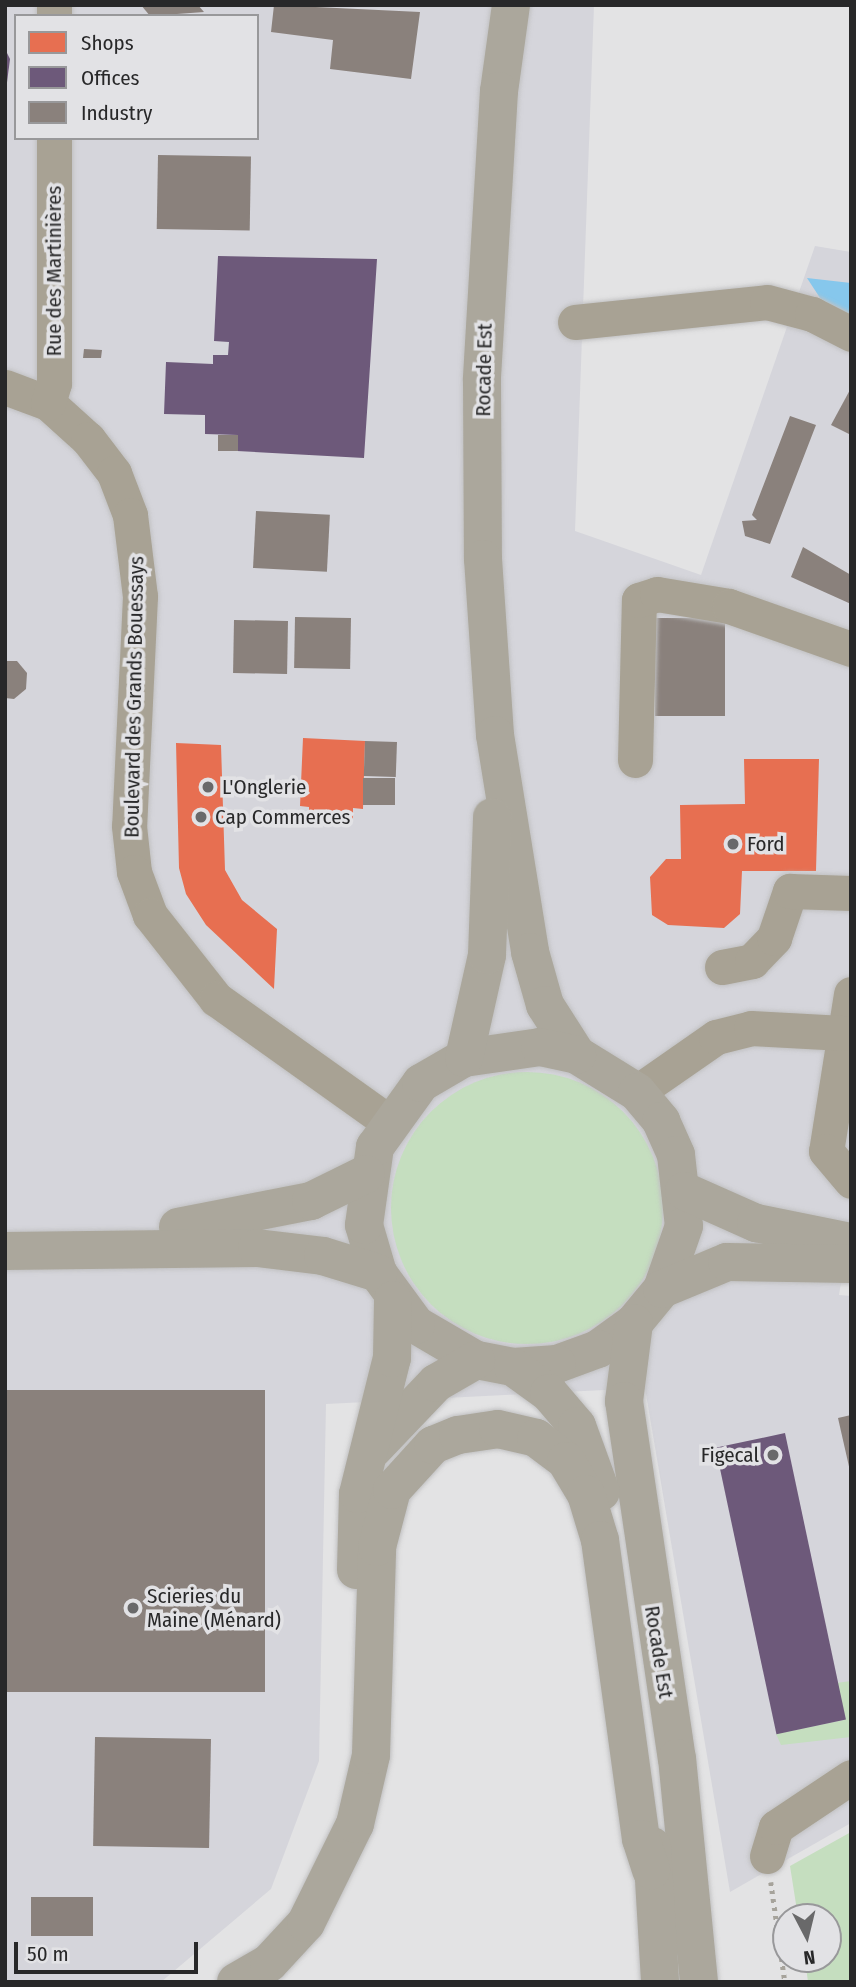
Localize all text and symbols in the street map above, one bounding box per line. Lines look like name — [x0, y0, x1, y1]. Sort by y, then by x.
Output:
legend — [14, 14, 259, 140]
text: Shops — [81, 30, 134, 56]
text: Offices — [81, 65, 140, 91]
text: Industry — [81, 100, 152, 126]
street label: Rue des Martinières — [41, 186, 67, 356]
street label: Rocade Est — [471, 323, 497, 417]
street label: Boulevard des Grands Bouessays — [119, 556, 149, 838]
place label: L'Onglerie — [222, 774, 306, 800]
marker: L'Onglerie — [200, 779, 216, 795]
place label: Cap Commerces — [215, 804, 350, 830]
marker: Cap Commerces — [193, 809, 209, 825]
place label: Ford — [747, 831, 785, 857]
marker: Ford — [725, 836, 741, 852]
place label: Figecal — [701, 1442, 759, 1468]
marker: Figecal — [765, 1447, 781, 1463]
place label: Scieries du Maine (Ménard) — [147, 1583, 281, 1633]
marker: Scieries du Maine (Ménard) — [125, 1600, 141, 1616]
street label: Rocade Est — [639, 1604, 679, 1700]
north arrow — [772, 1903, 842, 1973]
scale bar — [18, 1927, 201, 1971]
text: 50 m — [27, 1941, 69, 1967]
text: N — [802, 1945, 816, 1969]

